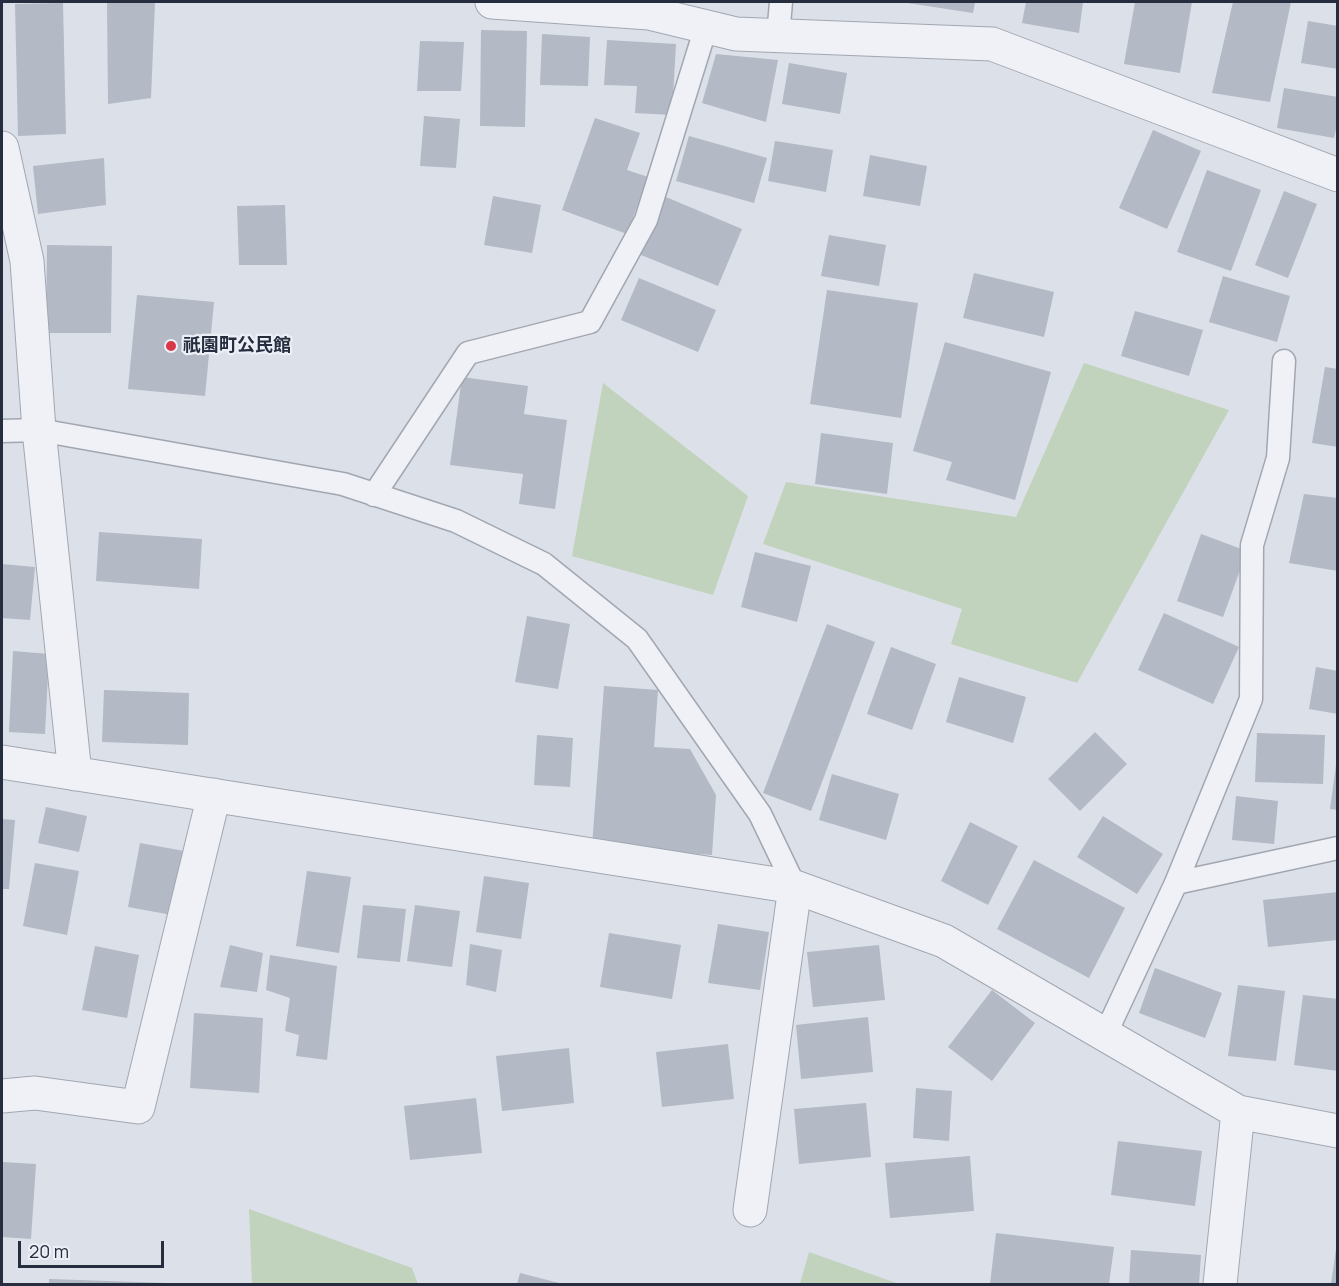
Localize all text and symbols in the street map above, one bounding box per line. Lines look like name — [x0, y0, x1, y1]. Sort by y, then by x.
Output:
place label: 祇園町公民館 — [183, 335, 291, 357]
marker: 祇園町公民館 — [164, 339, 178, 353]
scale bar — [21, 1229, 166, 1267]
text: 20 m — [29, 1239, 69, 1263]

